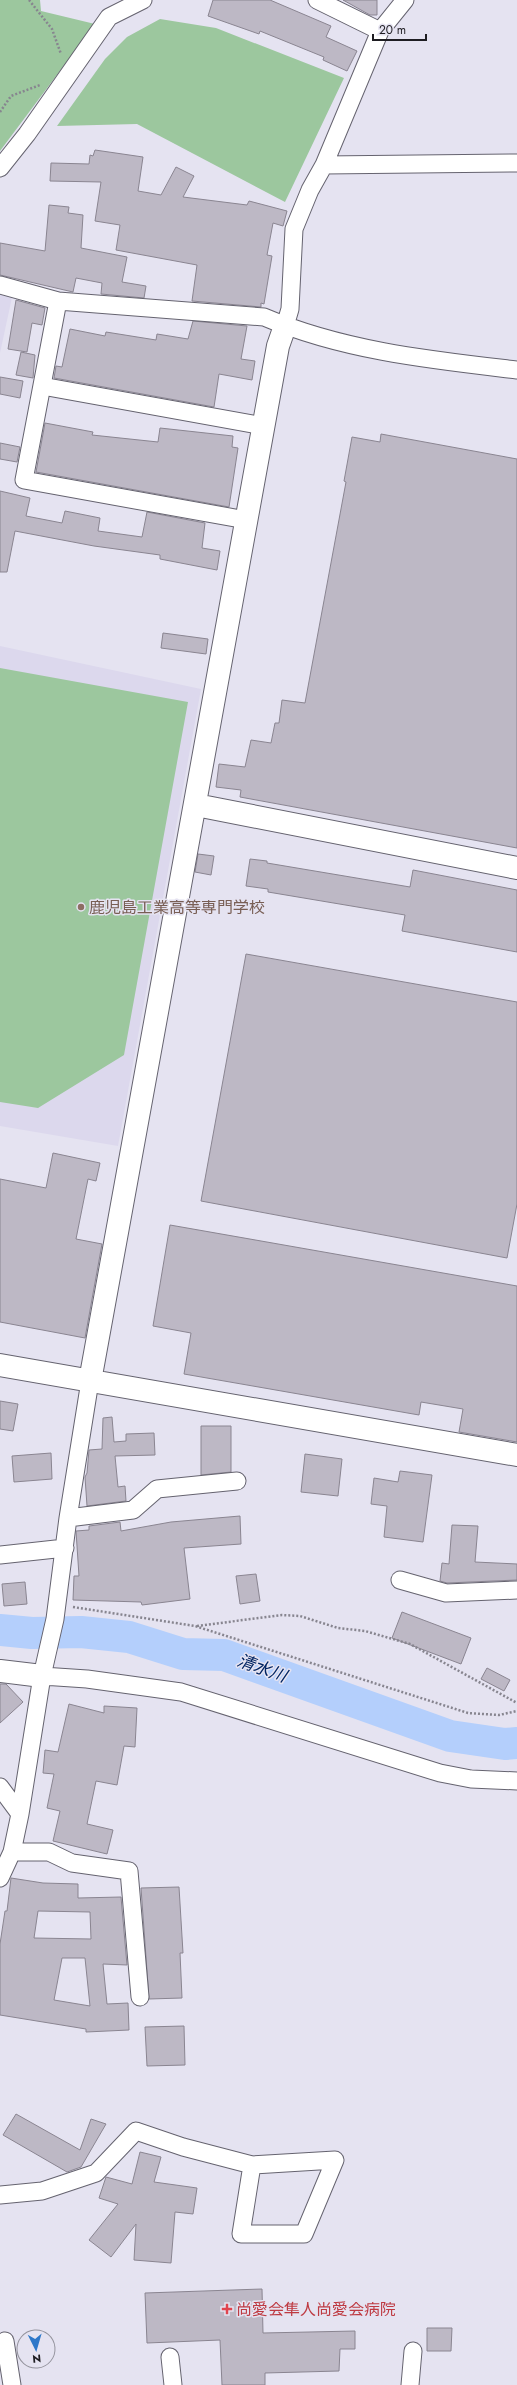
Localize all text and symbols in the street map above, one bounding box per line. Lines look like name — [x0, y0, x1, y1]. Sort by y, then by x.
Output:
scale bar — [373, 16, 426, 42]
text: 20 m — [379, 21, 406, 39]
place label: 鹿児島工業高等専門学校 — [89, 896, 265, 919]
marker: 鹿児島工業高等専門学校 — [76, 902, 86, 912]
water label: 清水川 — [234, 1648, 292, 1689]
place label: 尚愛会隼人尚愛会病院 — [236, 2298, 396, 2321]
marker: 尚愛会隼人尚愛会病院 — [221, 2303, 233, 2315]
north arrow — [16, 2329, 56, 2369]
text: N — [32, 2351, 42, 2367]

